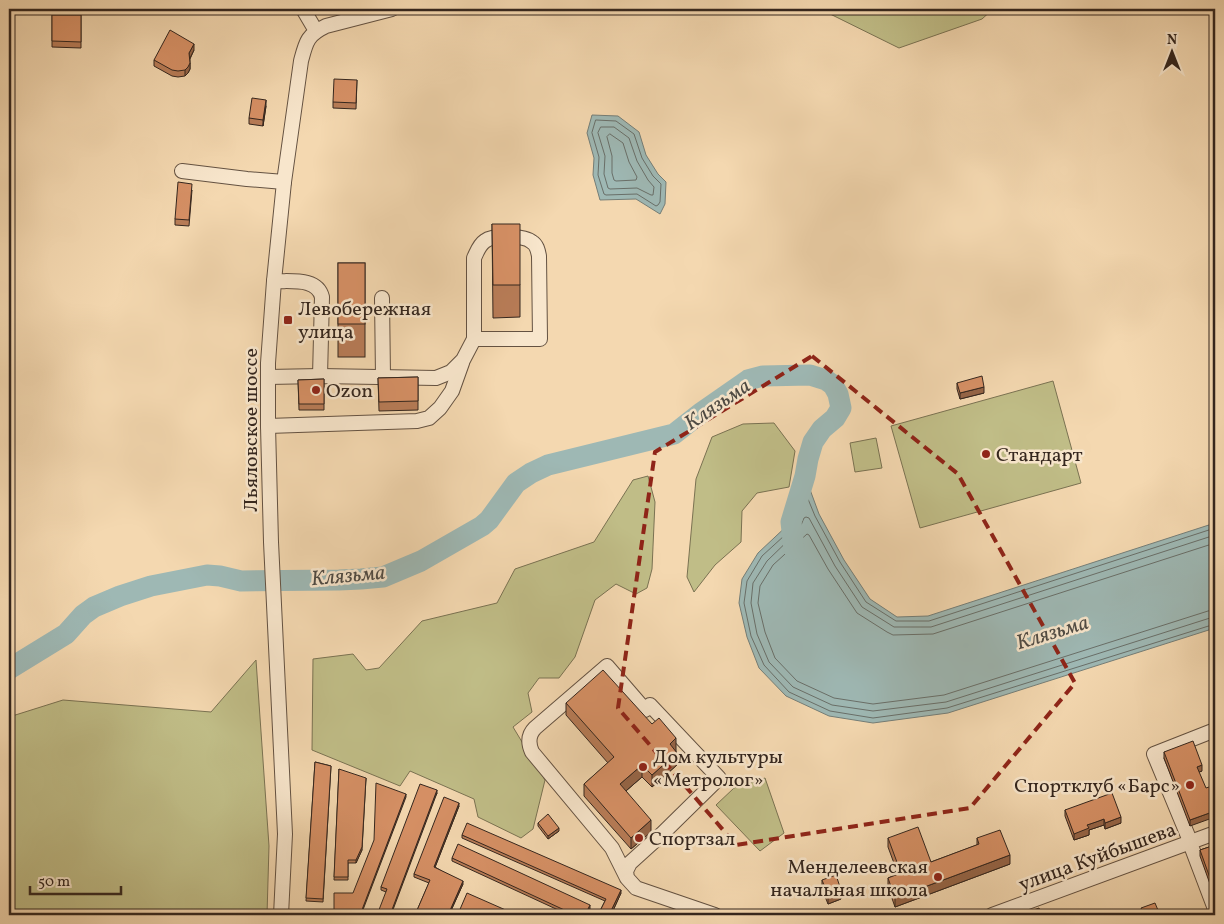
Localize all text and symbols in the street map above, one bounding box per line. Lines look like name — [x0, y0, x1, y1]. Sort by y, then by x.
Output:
north arrow — [1146, 28, 1196, 78]
text: N — [1167, 31, 1177, 50]
place label: Левобережная улица — [298, 296, 431, 347]
marker: Левобережная улица — [282, 314, 294, 326]
street label: Льяловское шоссе — [238, 348, 266, 512]
water label: Клязьма — [679, 372, 757, 438]
place label: Ozon — [326, 378, 373, 406]
marker: Ozon — [310, 384, 322, 396]
place label: Стандарт — [996, 442, 1083, 470]
marker: Стандарт — [980, 448, 992, 460]
water label: Клязьма — [310, 559, 387, 594]
water label: Клязьма — [1013, 609, 1092, 658]
place label: Дом культуры «Метролог» — [653, 744, 783, 795]
marker: Дом культуры «Метролог» — [637, 761, 649, 773]
place label: Спортклуб «Барс» — [1014, 773, 1180, 801]
marker: Спортклуб «Барс» — [1184, 779, 1196, 791]
street label: улица Куйбышева — [1015, 816, 1180, 899]
place label: Спортзал — [649, 826, 735, 854]
marker: Спортзал — [633, 832, 645, 844]
place label: Менделеевская начальная школа — [770, 854, 928, 905]
scale bar — [30, 864, 121, 896]
marker: Менделеевская начальная школа — [932, 871, 944, 883]
text: 50 m — [38, 872, 70, 893]

